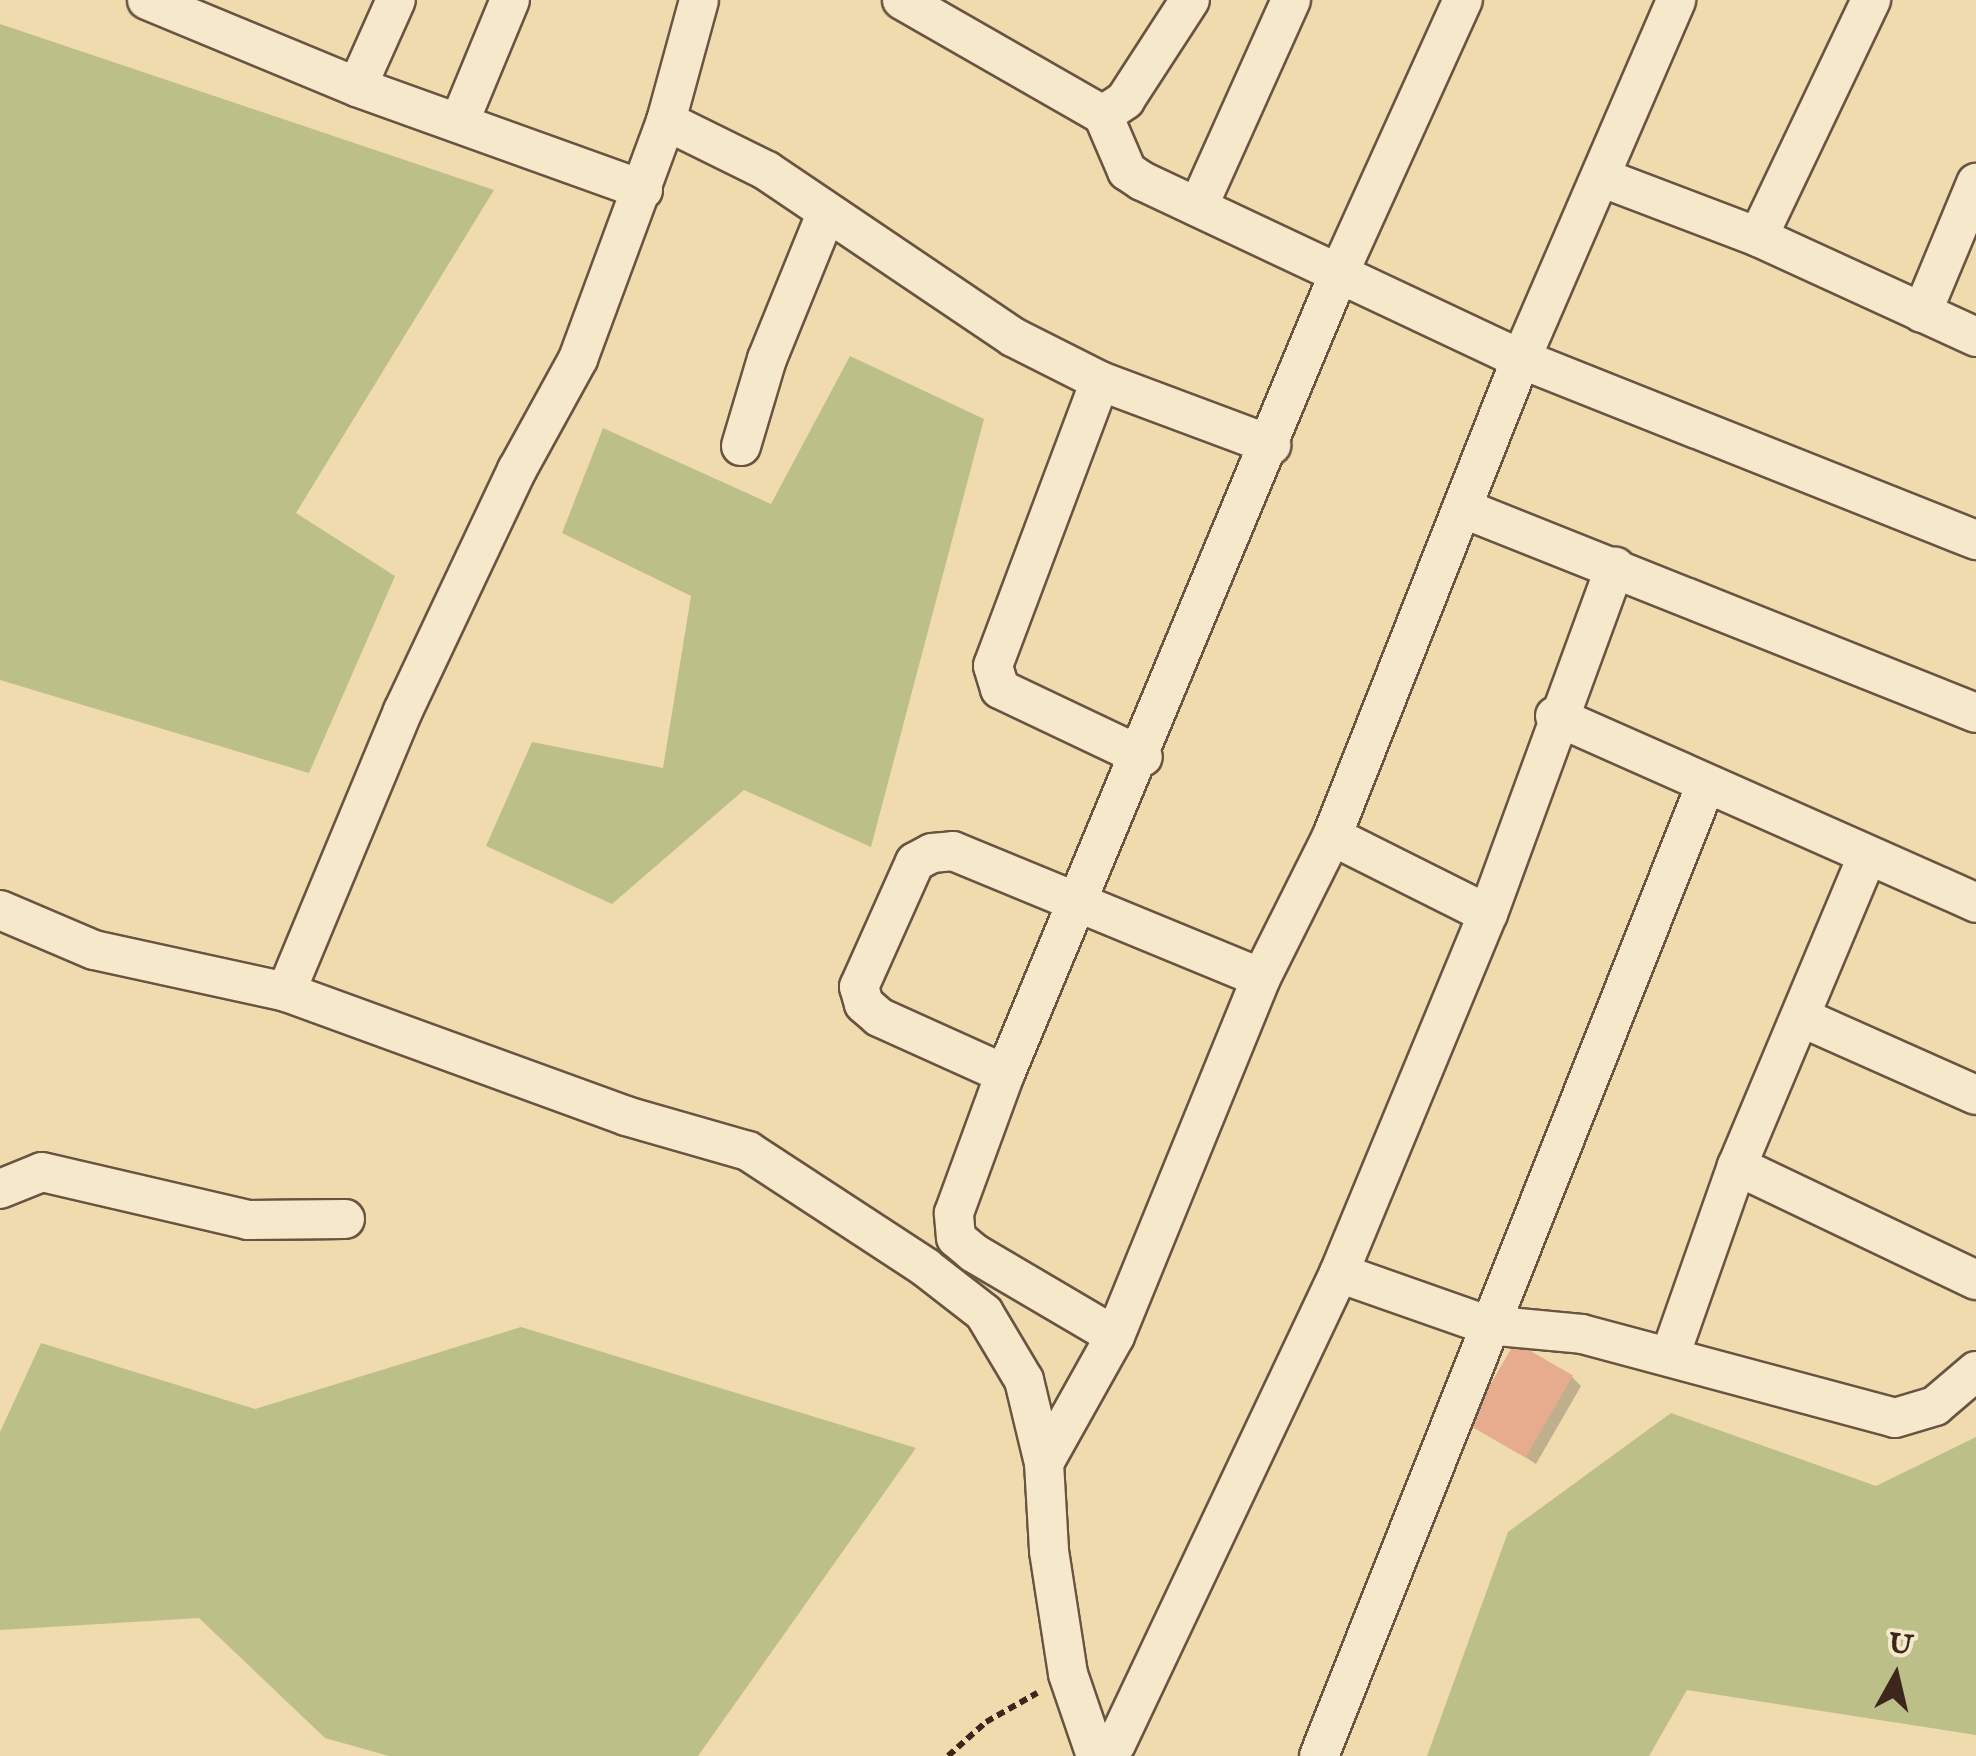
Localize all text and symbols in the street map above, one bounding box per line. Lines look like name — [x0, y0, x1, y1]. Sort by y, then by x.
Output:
north arrow — [1846, 1626, 1946, 1726]
text: U — [1886, 1627, 1914, 1665]

